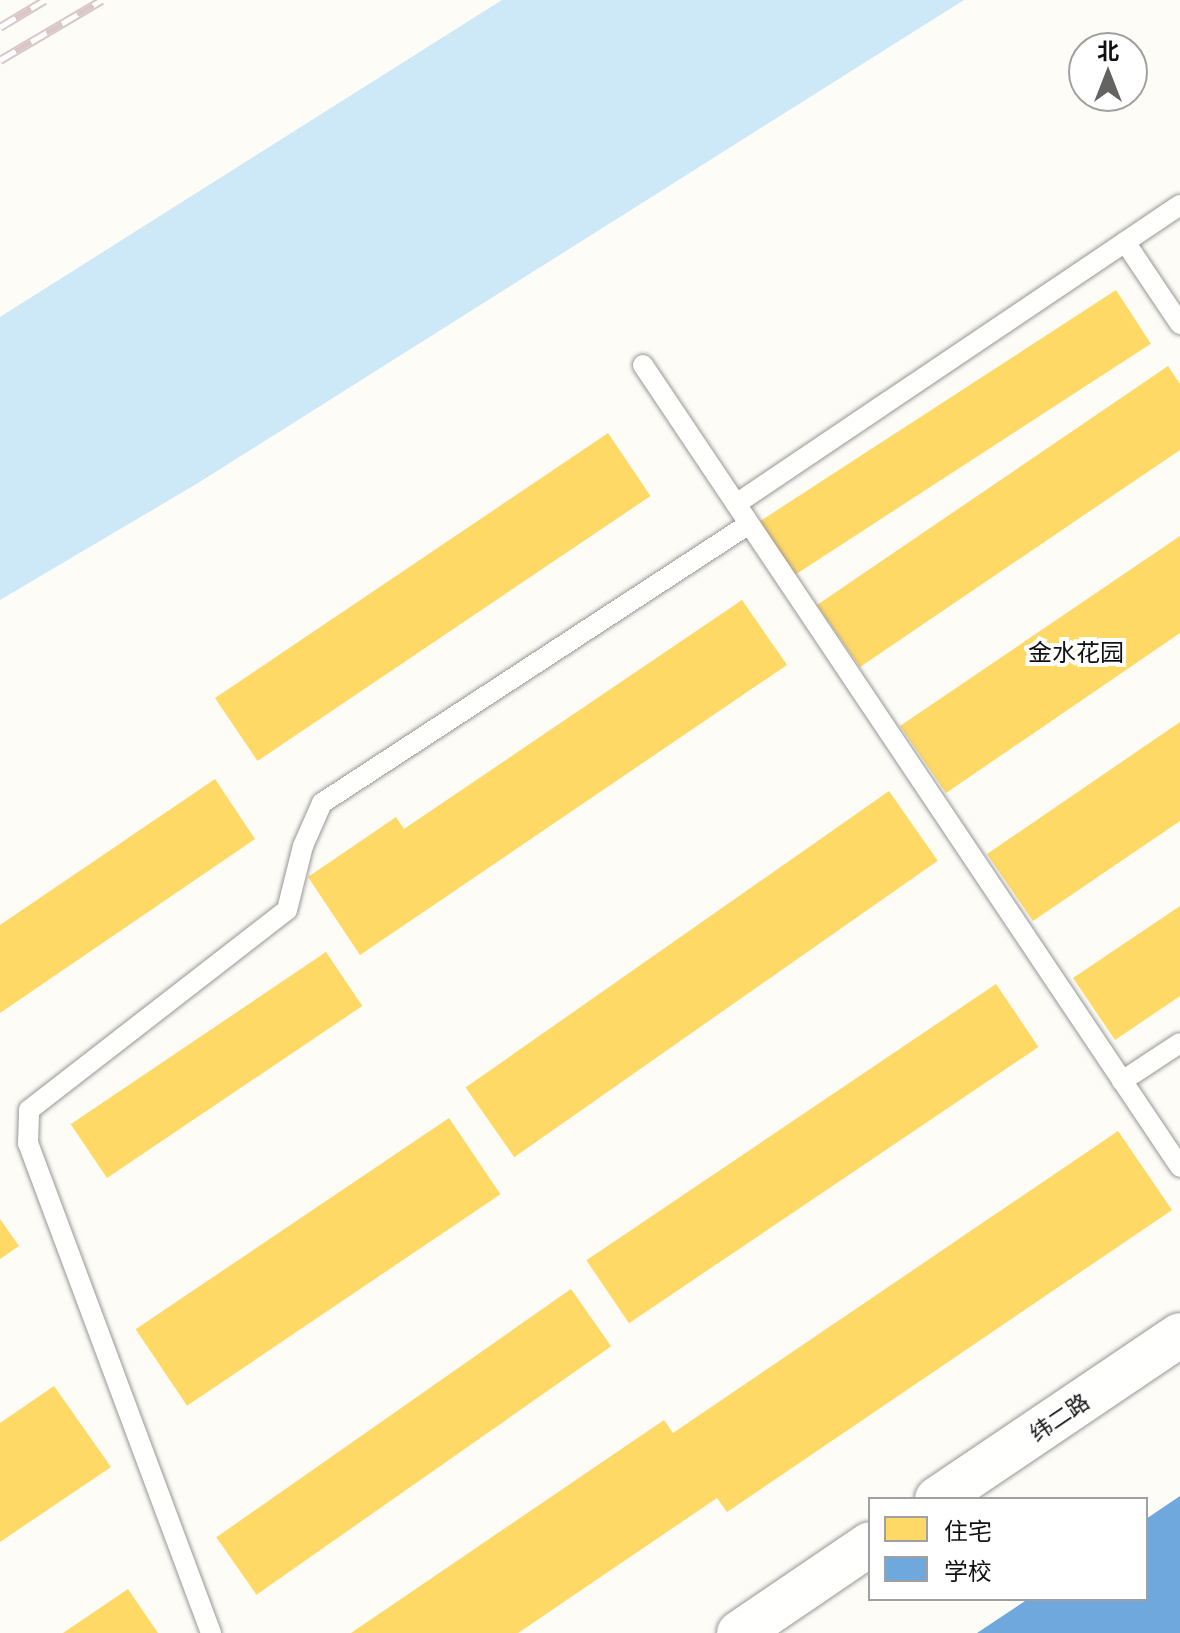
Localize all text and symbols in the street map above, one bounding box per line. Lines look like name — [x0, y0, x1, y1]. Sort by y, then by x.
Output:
north arrow — [1068, 32, 1148, 112]
text: 北 — [1097, 35, 1119, 65]
district label: 金水花园 — [1028, 638, 1124, 666]
street label: 纬二路 — [1024, 1388, 1094, 1446]
legend — [868, 1497, 1148, 1601]
text: 住宅 — [944, 1514, 992, 1546]
text: 学校 — [944, 1554, 992, 1586]

